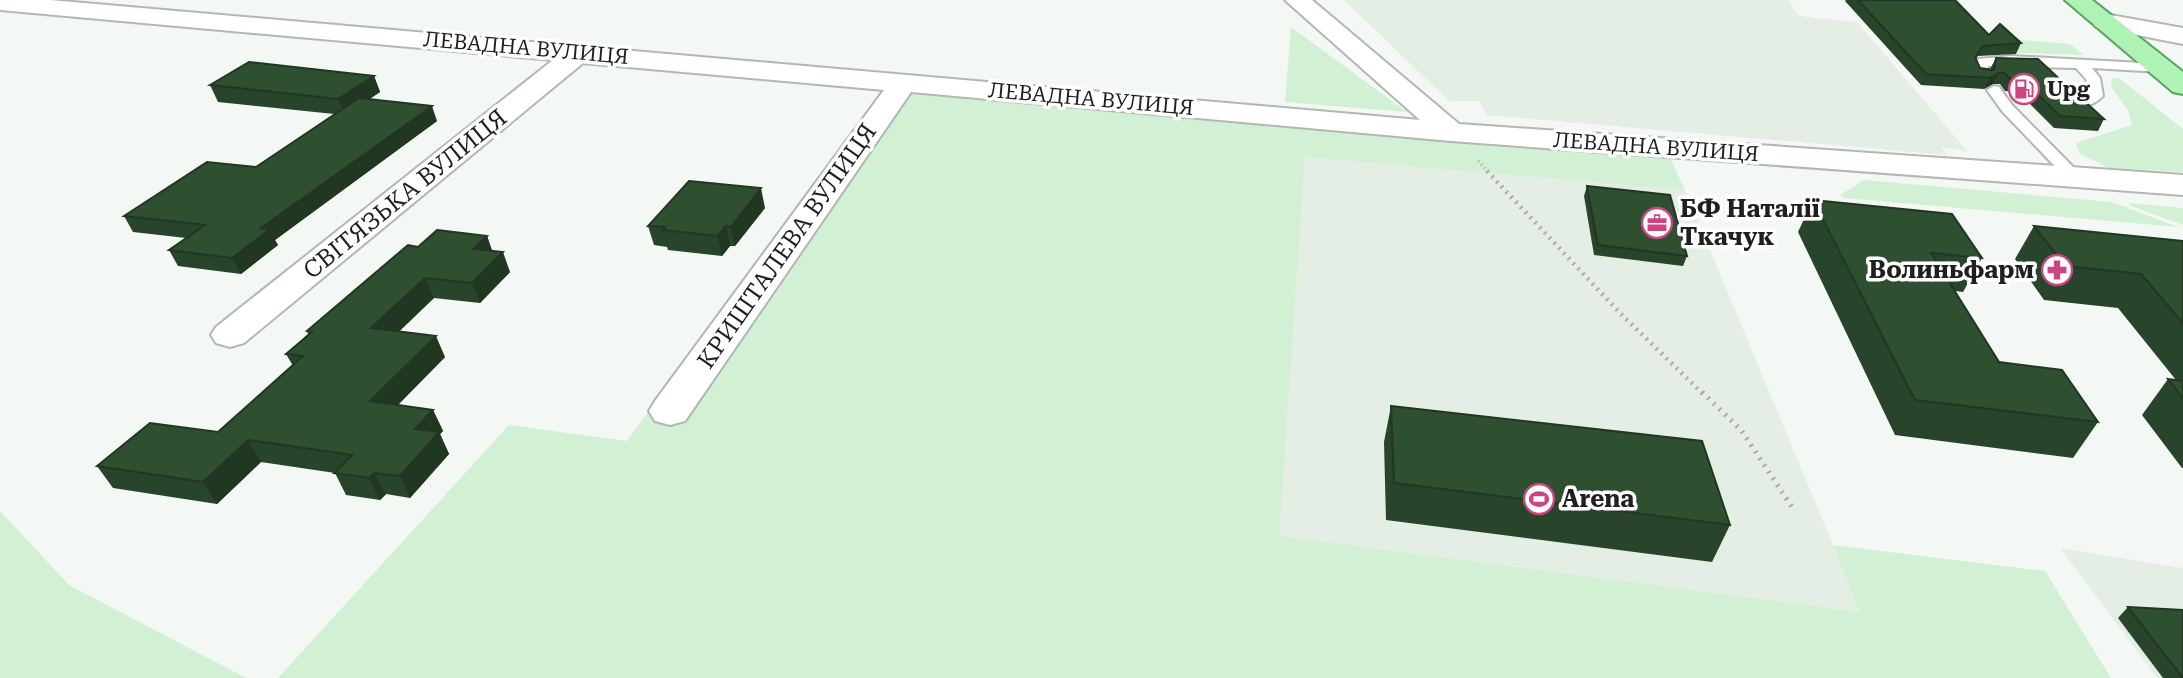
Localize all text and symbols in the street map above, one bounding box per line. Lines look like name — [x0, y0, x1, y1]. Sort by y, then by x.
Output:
street label: ЛЕВАДНА ВУЛИЦЯ — [422, 27, 630, 69]
fuel station icon: Upg — [2007, 72, 2041, 106]
place label: Upg — [2047, 77, 2090, 101]
street label: ЛЕВАДНА ВУЛИЦЯ — [987, 78, 1195, 120]
street label: СВІТЯЗЬКА ВУЛИЦЯ — [298, 103, 512, 285]
street label: КРИШТАЛЕВА ВУЛИЦЯ — [692, 118, 882, 374]
street label: ЛЕВАДНА ВУЛИЦЯ — [1552, 128, 1760, 166]
place label: БФ Наталії Ткачук — [1680, 195, 1820, 251]
office icon: БФ Наталії Ткачук — [1640, 206, 1674, 240]
pharmacy icon: Волиньфарм — [2040, 253, 2074, 287]
place label: Волиньфарм — [1869, 256, 2034, 284]
sports icon: Arena — [1522, 482, 1556, 516]
place label: Arena — [1562, 485, 1634, 513]

